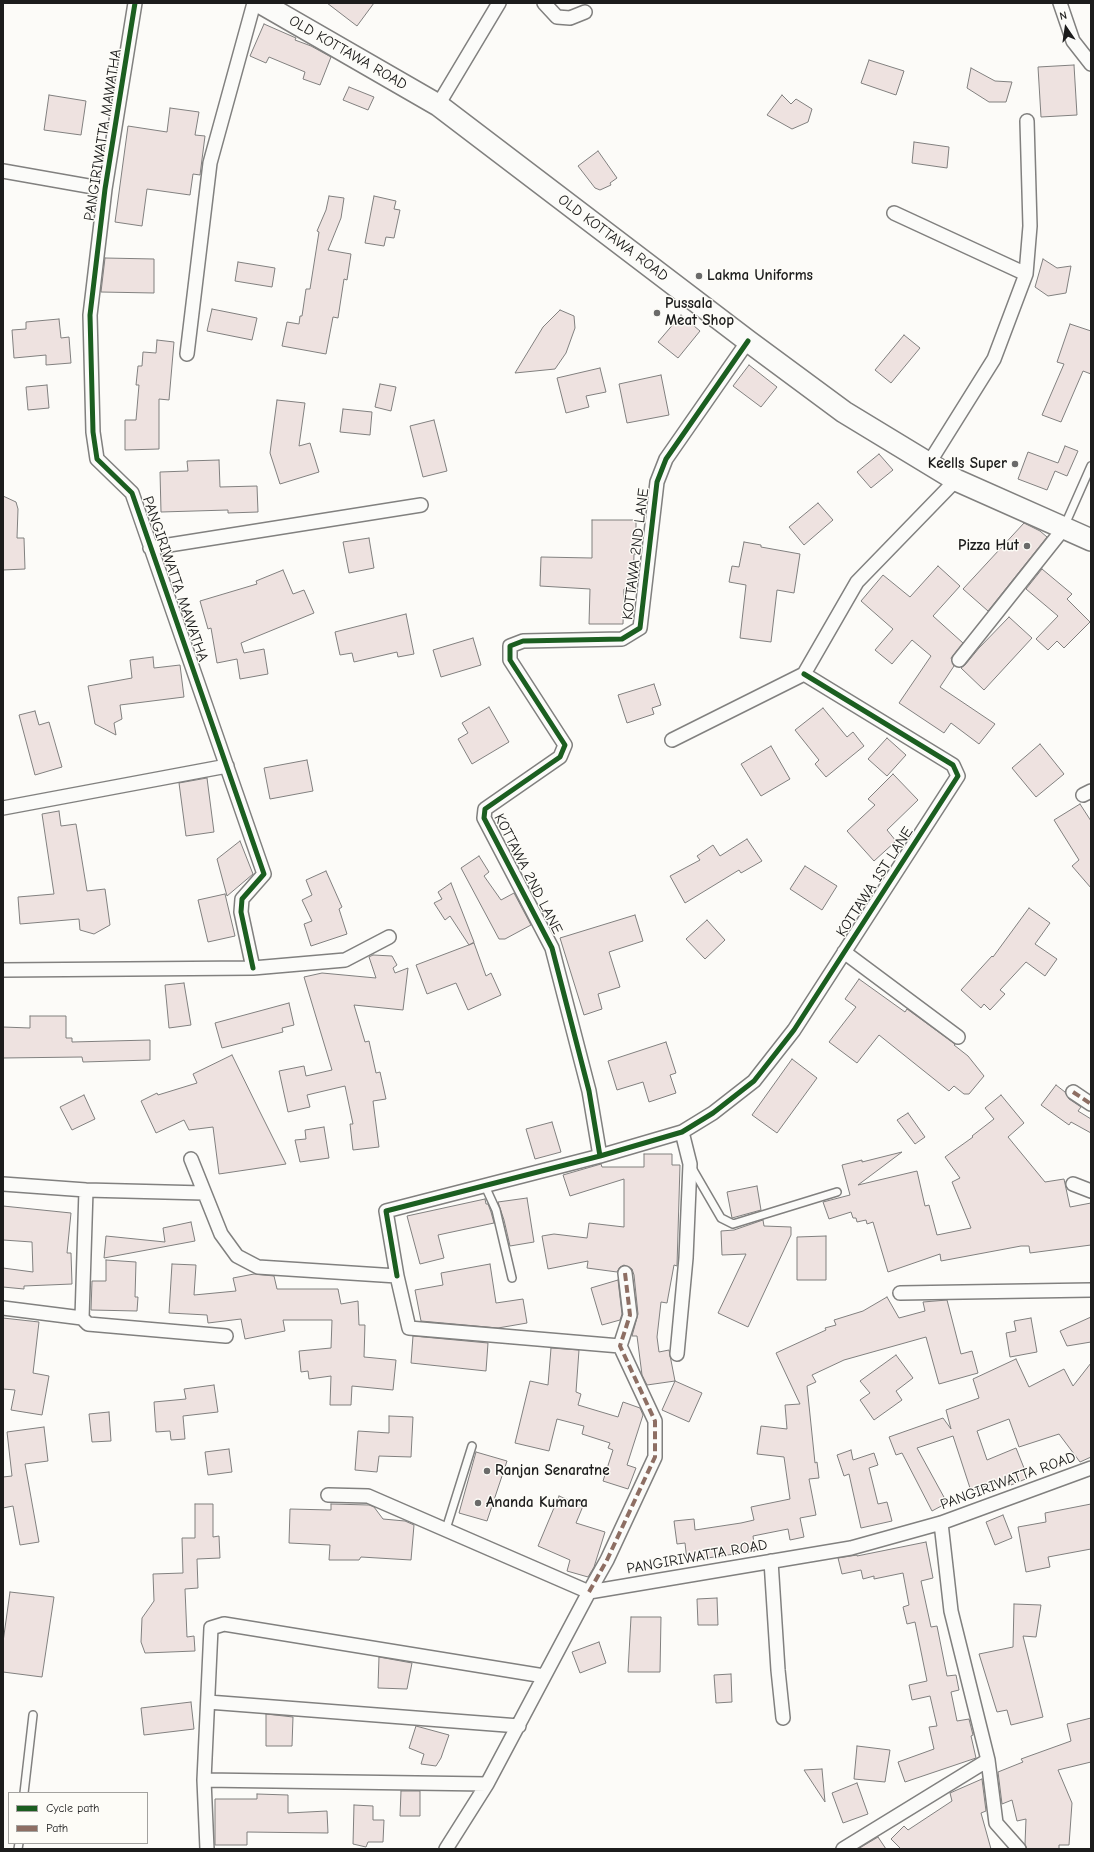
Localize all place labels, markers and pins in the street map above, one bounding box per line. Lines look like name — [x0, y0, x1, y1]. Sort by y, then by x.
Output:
place label: Lakma Uniforms — [707, 267, 813, 285]
marker: Lakma Uniforms — [694, 271, 704, 281]
place label: Pussala Meat Shop — [665, 295, 734, 330]
marker: Pussala Meat Shop — [652, 308, 662, 318]
place label: Keells Super — [928, 455, 1007, 473]
marker: Keells Super — [1010, 459, 1020, 469]
place label: Pizza Hut — [958, 537, 1019, 555]
marker: Pizza Hut — [1022, 541, 1032, 551]
place label: Ranjan Senaratne — [495, 1462, 609, 1480]
marker: Ranjan Senaratne — [482, 1466, 492, 1476]
place label: Ananda Kumara — [486, 1494, 588, 1512]
marker: Ananda Kumara — [473, 1498, 483, 1508]

